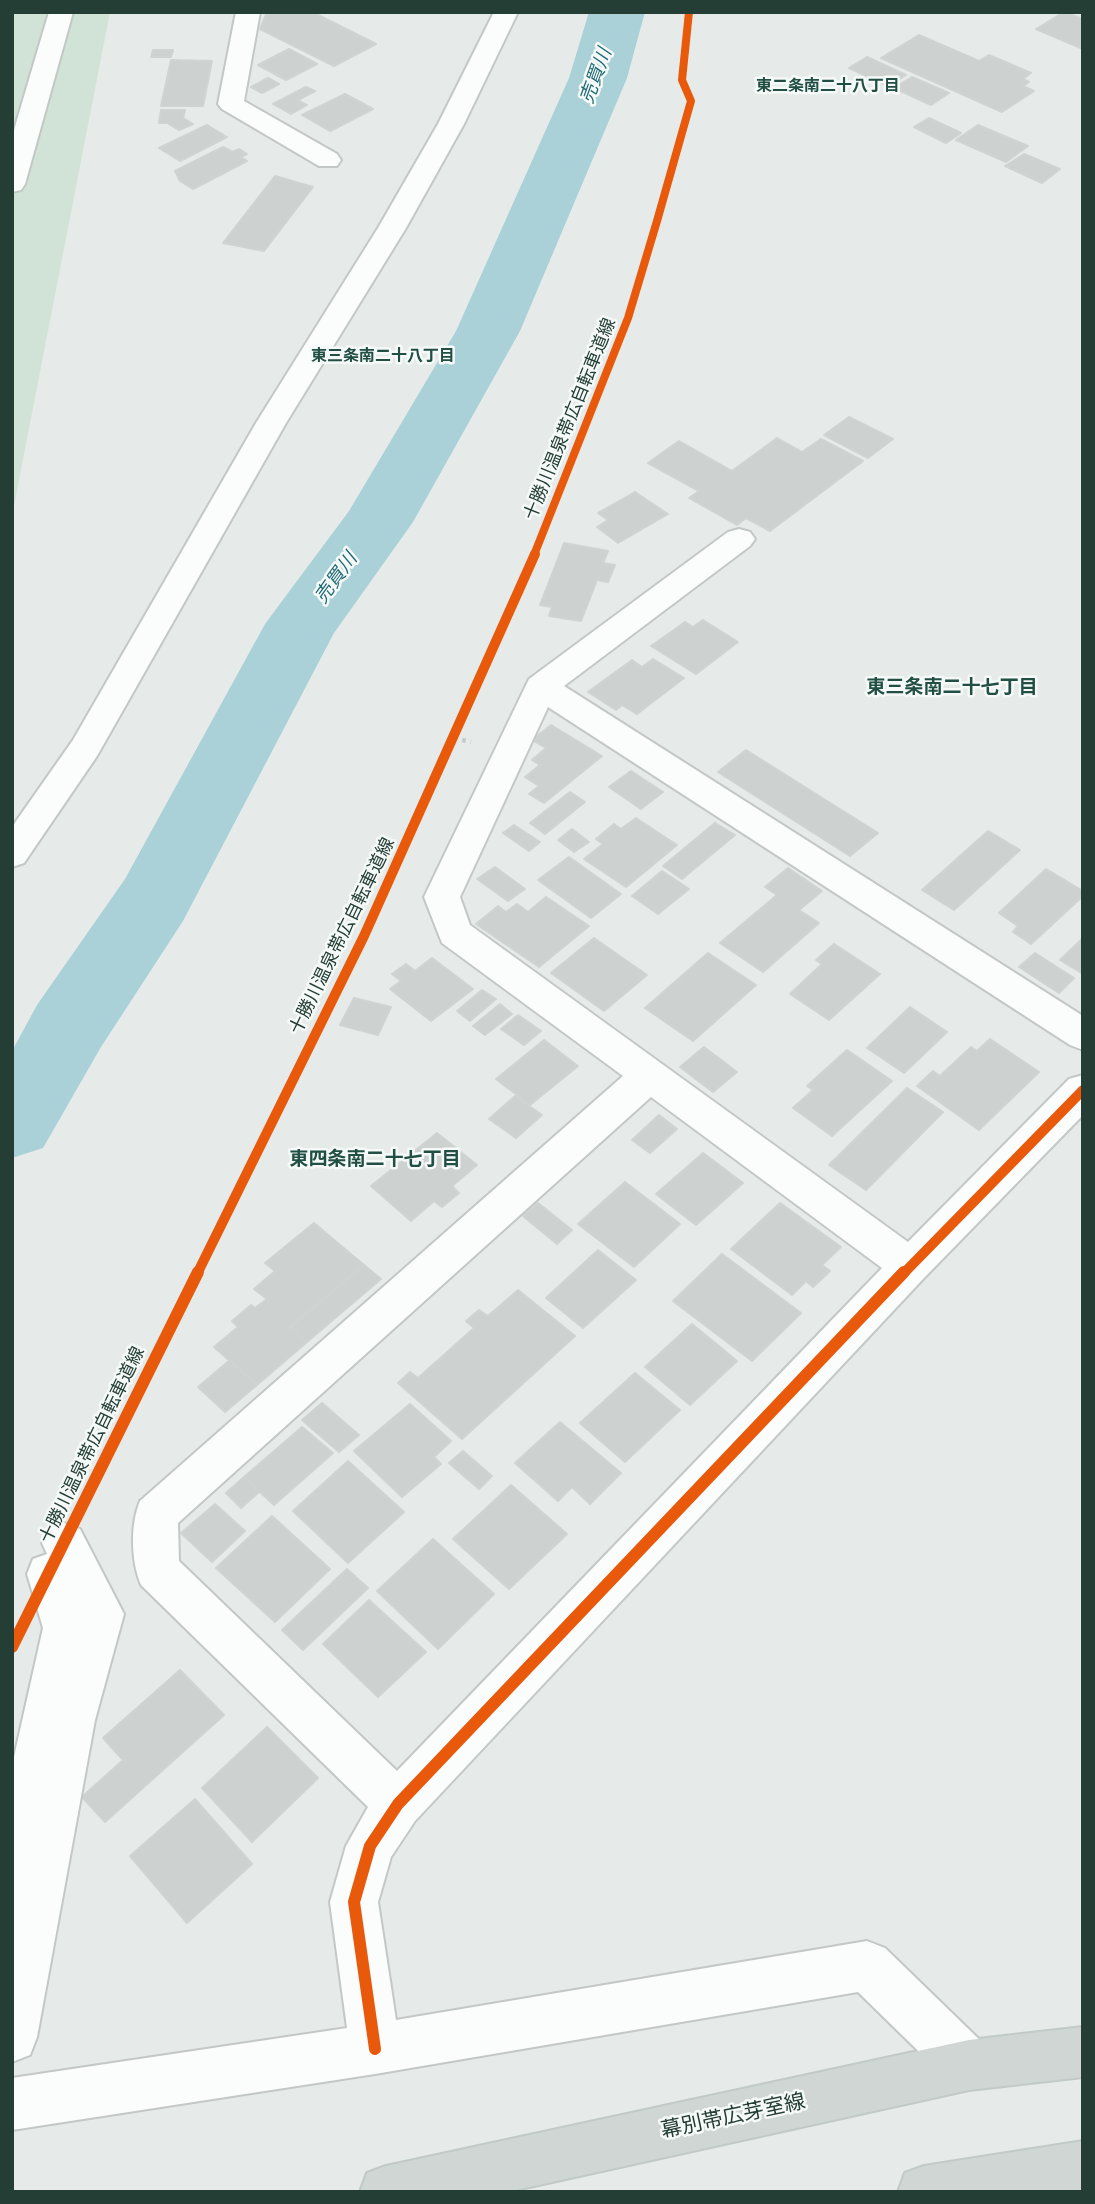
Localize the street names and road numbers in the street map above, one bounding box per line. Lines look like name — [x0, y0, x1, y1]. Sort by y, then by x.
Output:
street label: 十勝川温泉帯広自転車道線 — [520, 315, 620, 523]
street label: 十勝川温泉帯広自転車道線 — [285, 834, 399, 1038]
street label: 十勝川温泉帯広自転車道線 — [35, 1343, 149, 1547]
street label: 幕別帯広芽室線 — [658, 2088, 808, 2144]

